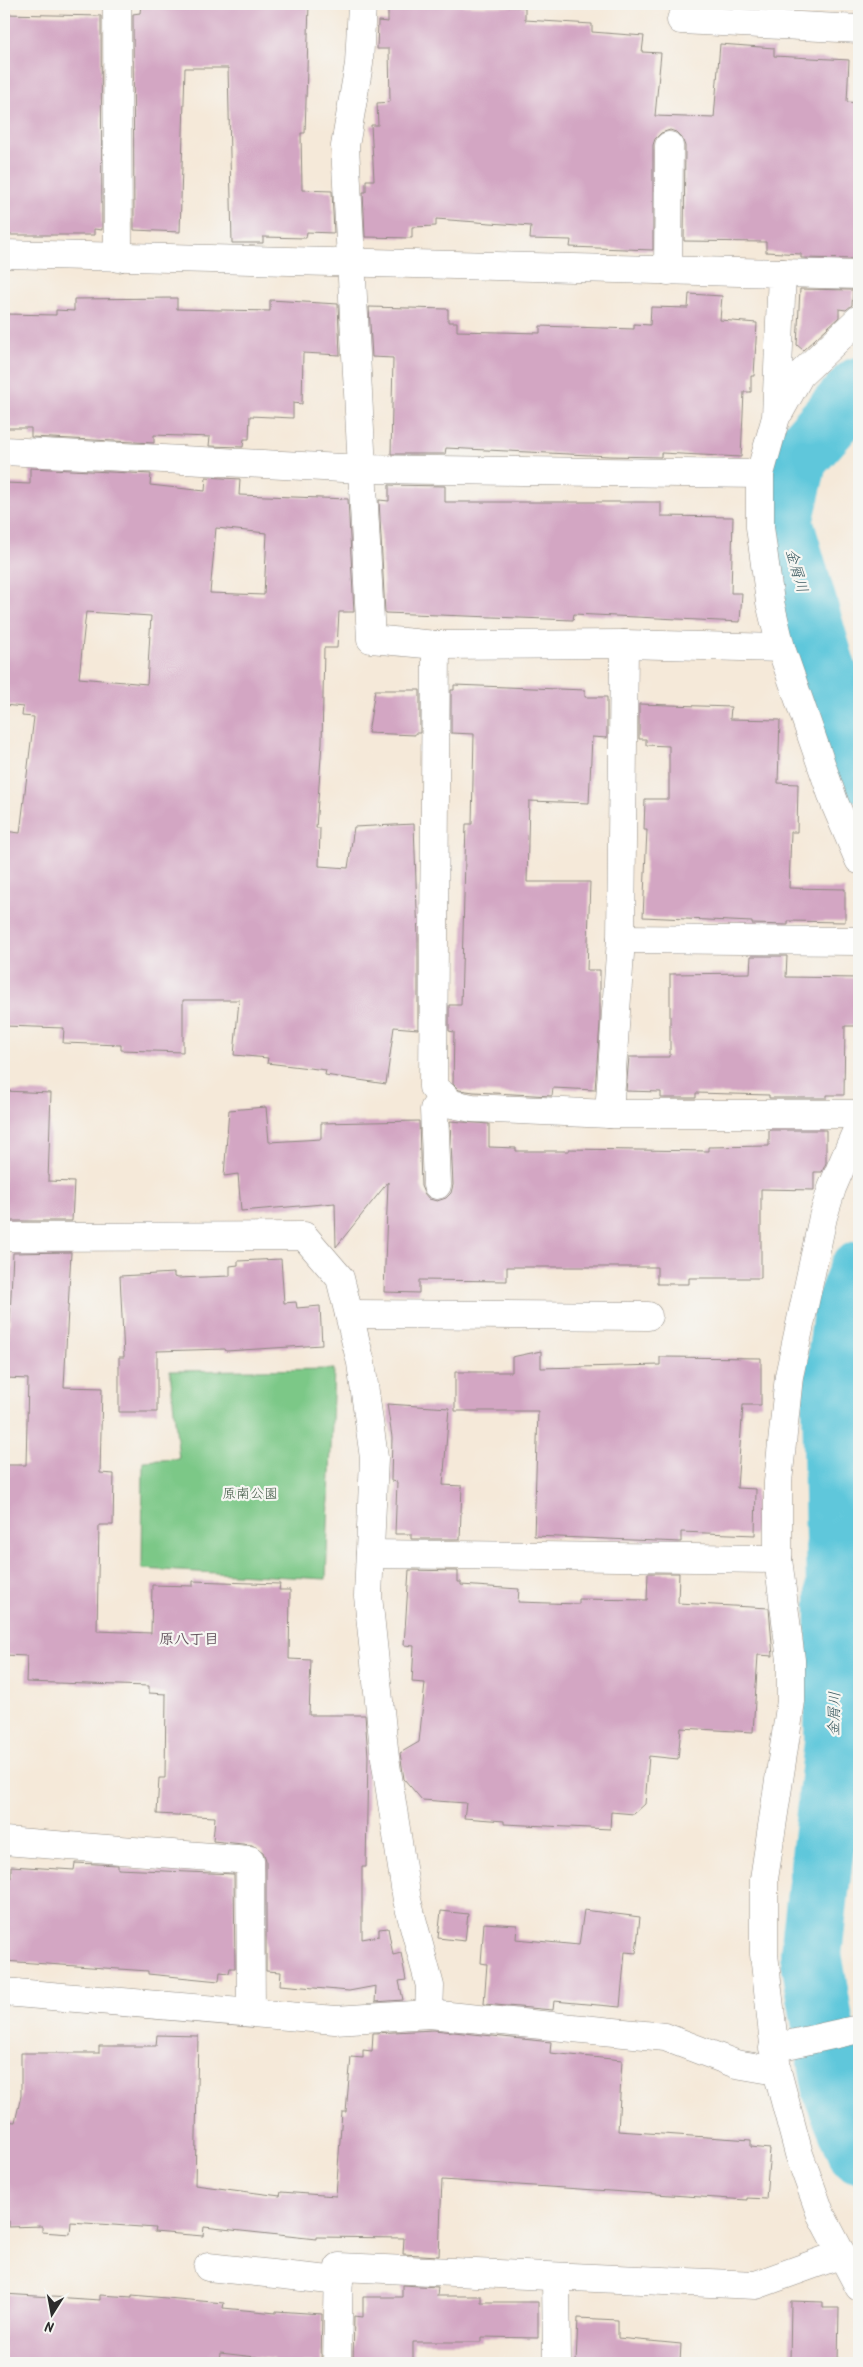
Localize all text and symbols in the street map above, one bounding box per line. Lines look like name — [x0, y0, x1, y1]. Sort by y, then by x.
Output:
water label: 金屑川 — [778, 546, 814, 596]
park label: 原南公園 — [222, 1483, 278, 1505]
district label: 原八丁目 — [159, 1628, 219, 1652]
water label: 金屑川 — [823, 1691, 847, 1737]
north arrow — [28, 2290, 78, 2340]
text: N — [43, 2314, 56, 2337]

